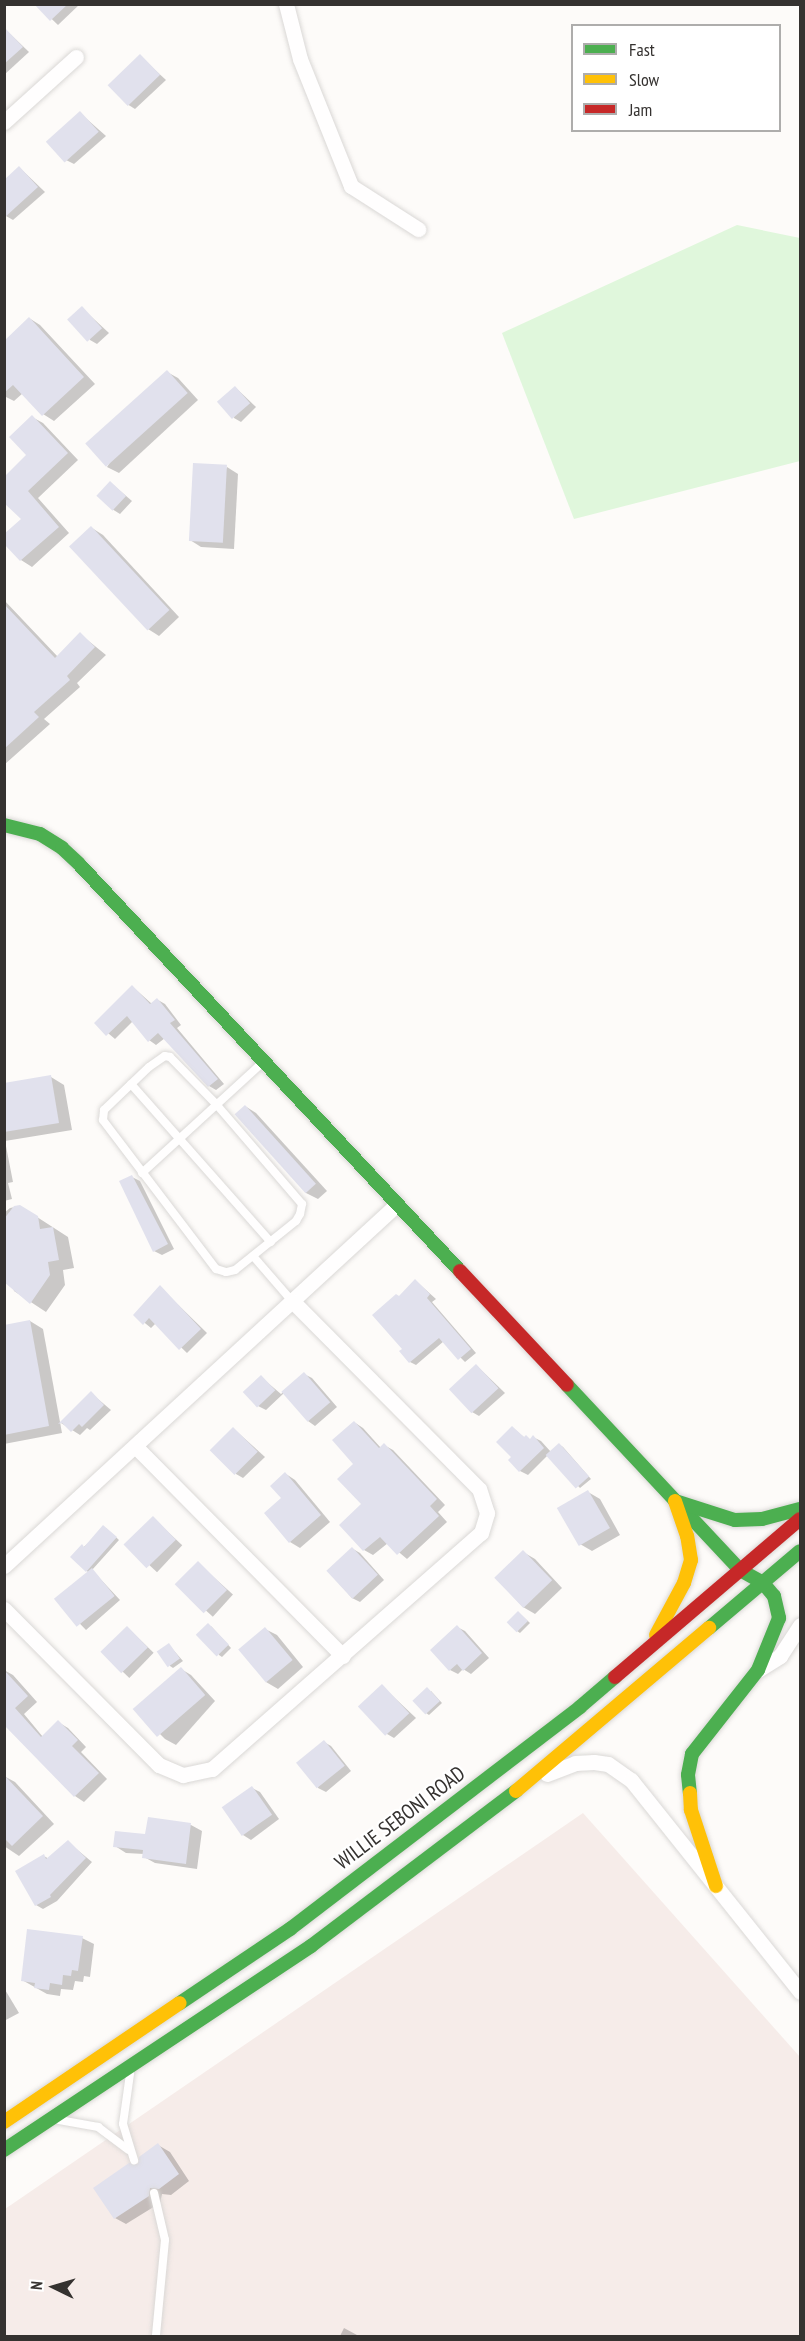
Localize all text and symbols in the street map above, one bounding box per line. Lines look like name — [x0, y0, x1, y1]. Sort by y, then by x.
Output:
legend — [571, 24, 781, 132]
text: Fast — [629, 38, 655, 61]
text: Slow — [629, 68, 659, 91]
text: Jam — [629, 98, 652, 121]
street label: WILLIE SEBONI ROAD — [330, 1761, 470, 1875]
north arrow — [24, 2257, 84, 2317]
text: N — [26, 2280, 46, 2291]

